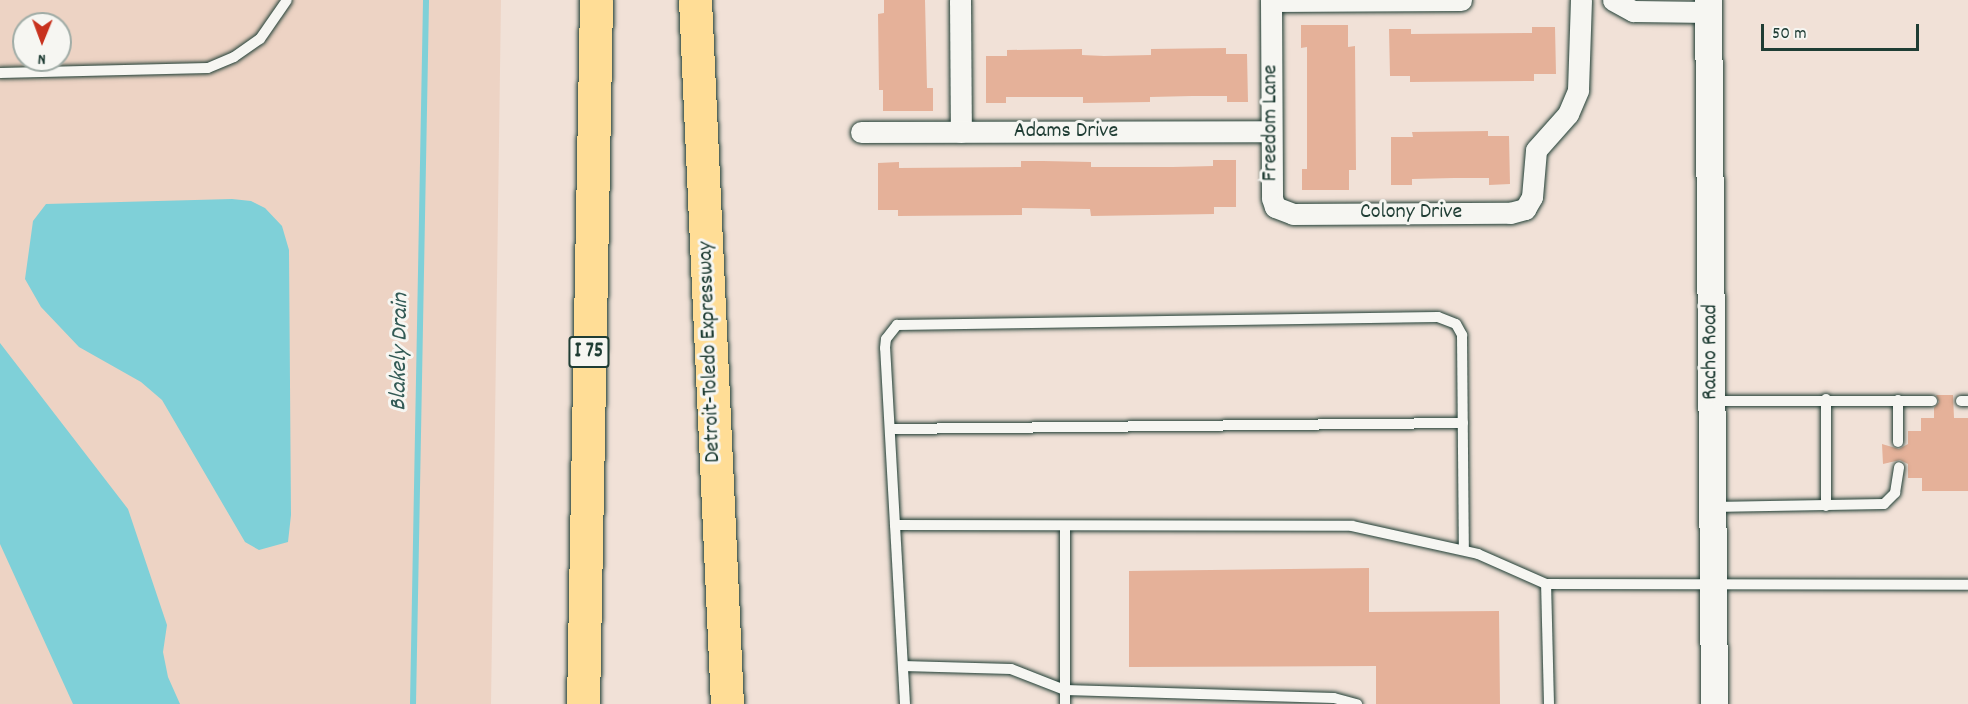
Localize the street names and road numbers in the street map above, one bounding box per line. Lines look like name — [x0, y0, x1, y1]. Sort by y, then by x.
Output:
street label: Freedom Lane — [1258, 65, 1284, 181]
street label: Adams Drive — [1014, 119, 1118, 145]
street label: Colony Drive — [1360, 200, 1462, 226]
street label: Detroit-Toledo Expressway — [693, 241, 727, 463]
street label: Racho Road — [1698, 304, 1724, 400]
road number: I 75 — [568, 334, 610, 370]

